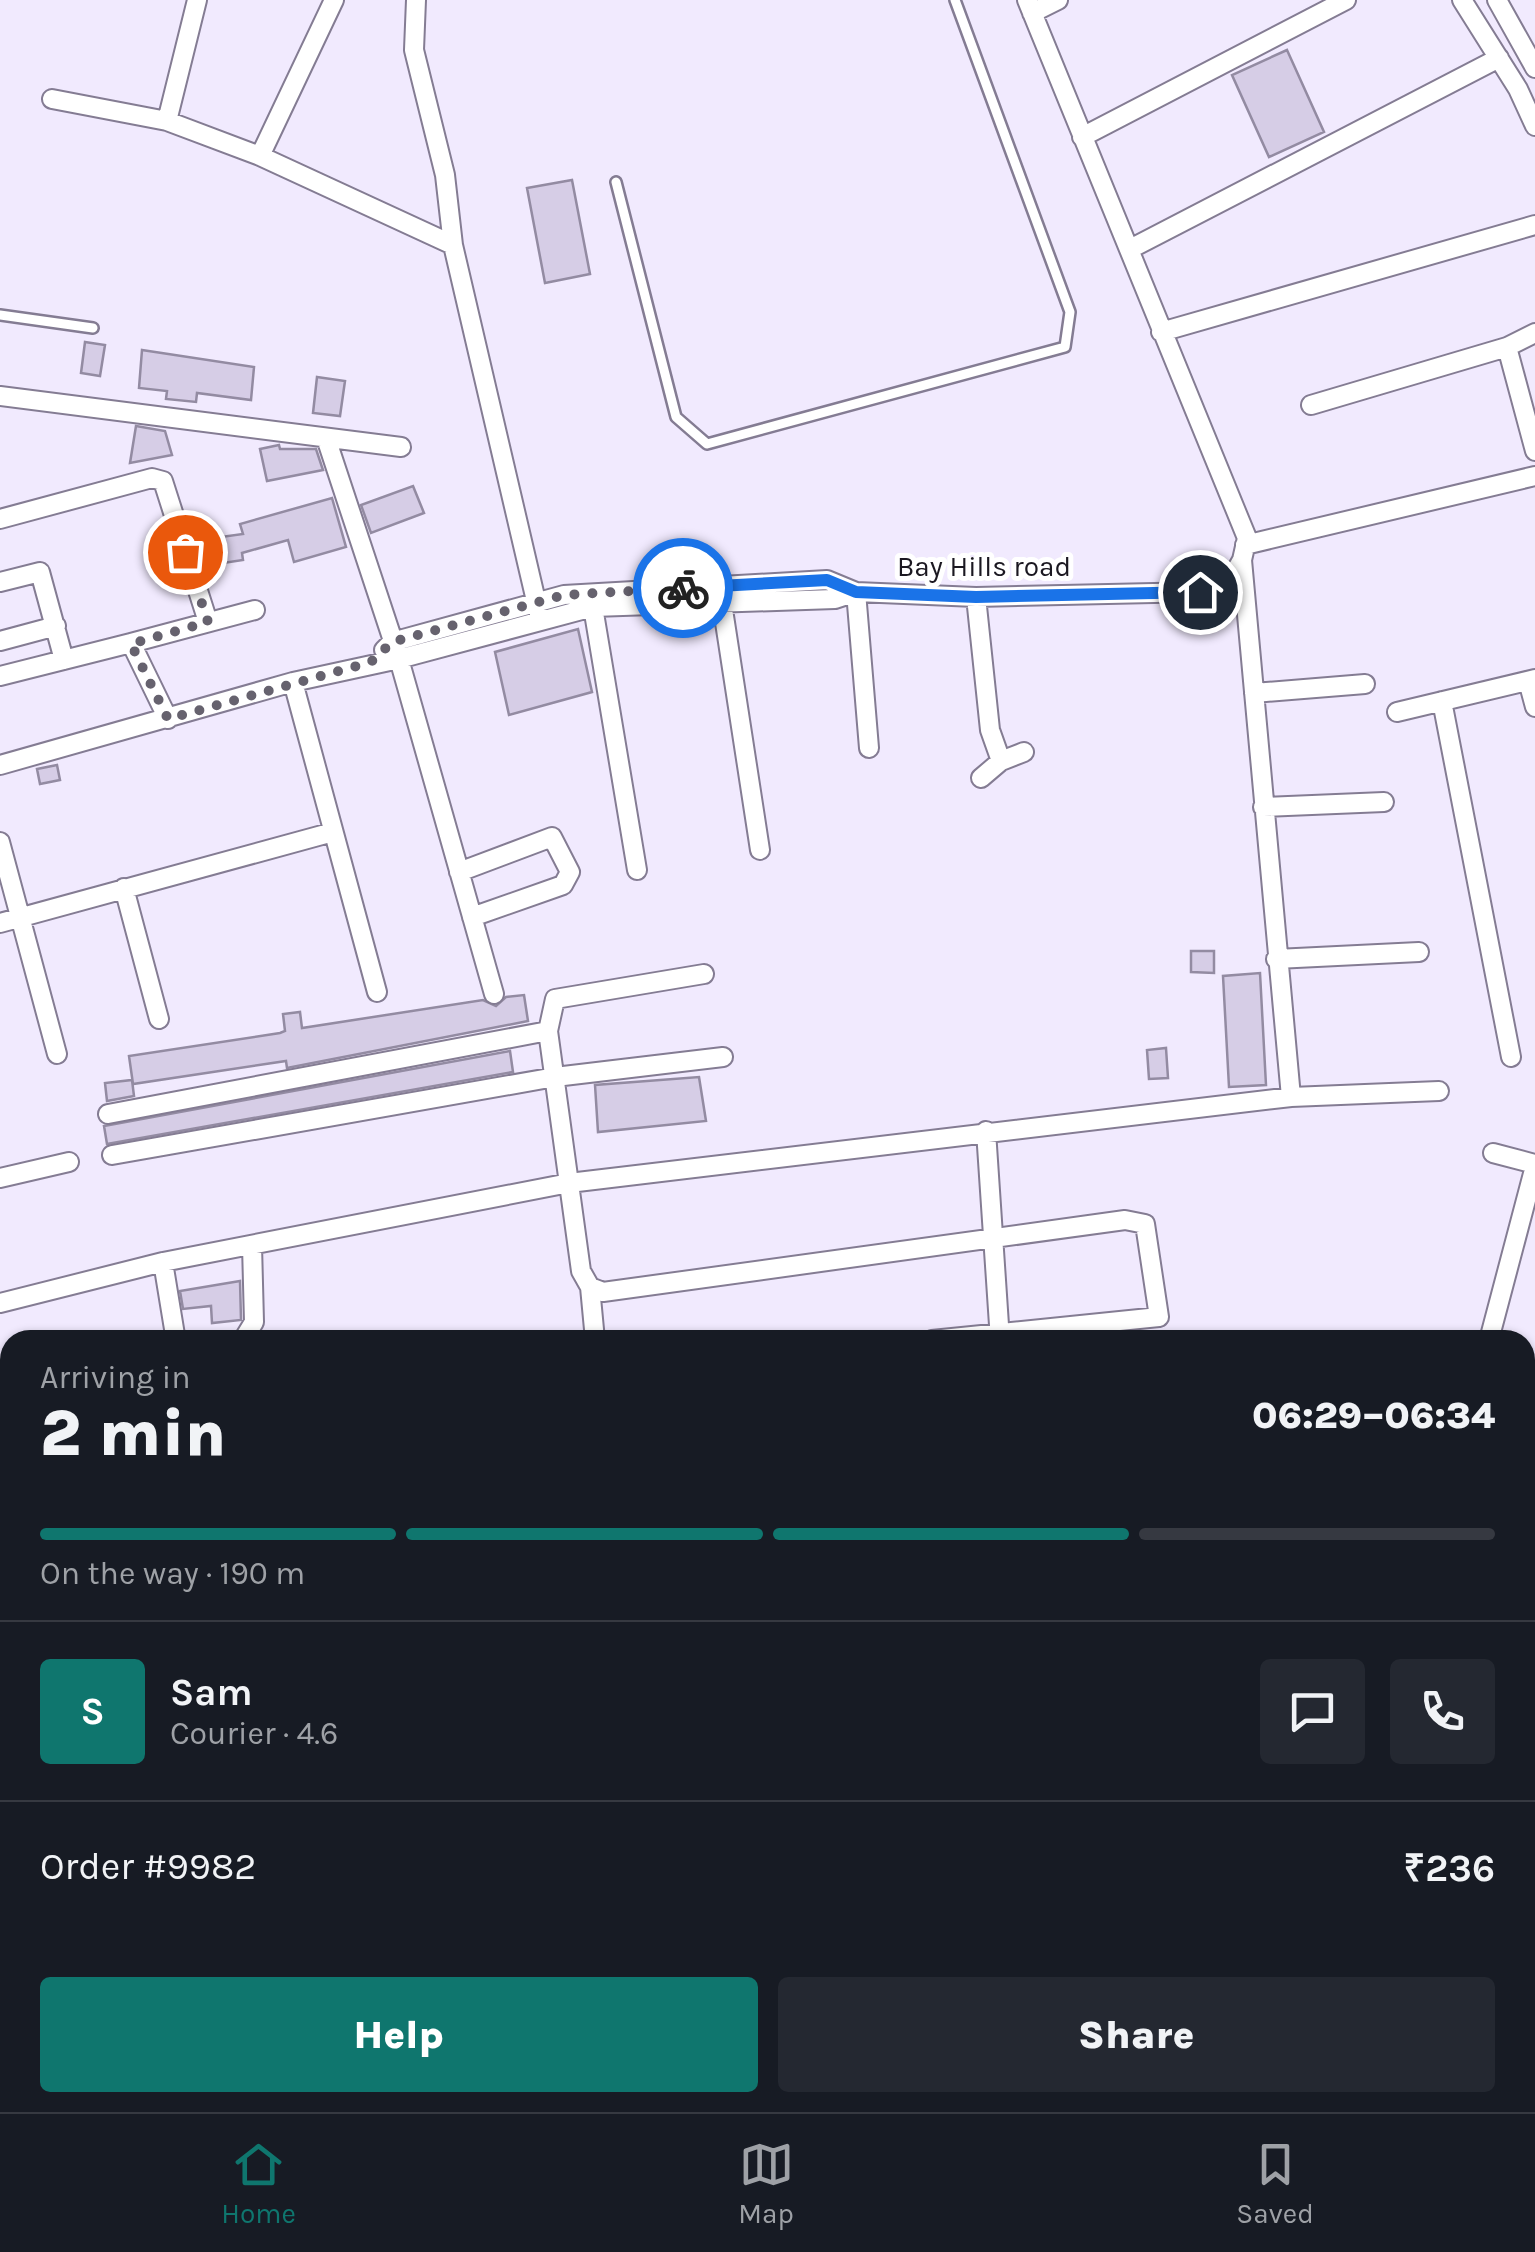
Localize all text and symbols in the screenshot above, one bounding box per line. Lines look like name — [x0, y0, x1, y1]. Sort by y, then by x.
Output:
pin — [143, 510, 228, 595]
icon: bag — [158, 525, 213, 580]
courier — [633, 538, 733, 638]
street label: Bay Hills road — [897, 550, 1071, 583]
pin — [1158, 550, 1243, 635]
icon: bike — [656, 561, 711, 616]
icon: home — [1173, 565, 1228, 620]
text: Arriving in — [40, 1359, 191, 1396]
text: 06:29–06:34 — [1252, 1393, 1495, 1438]
text: 2 min — [40, 1395, 226, 1471]
text: On the way · 190 m — [40, 1555, 305, 1592]
button: chat — [1260, 1659, 1365, 1764]
button: phone — [1390, 1659, 1495, 1764]
text: Sam — [170, 1670, 253, 1715]
text: S — [80, 1689, 105, 1734]
text: Courier · 4.6 — [170, 1715, 338, 1752]
text: Order #9982 — [40, 1844, 256, 1889]
text: ₹236 — [1404, 1846, 1495, 1891]
button: Help — [40, 1977, 758, 2092]
button: Share — [778, 1977, 1495, 2092]
tab: Home — [221, 2137, 296, 2230]
tab: Map — [738, 2137, 794, 2230]
tab: Saved — [1236, 2137, 1314, 2230]

